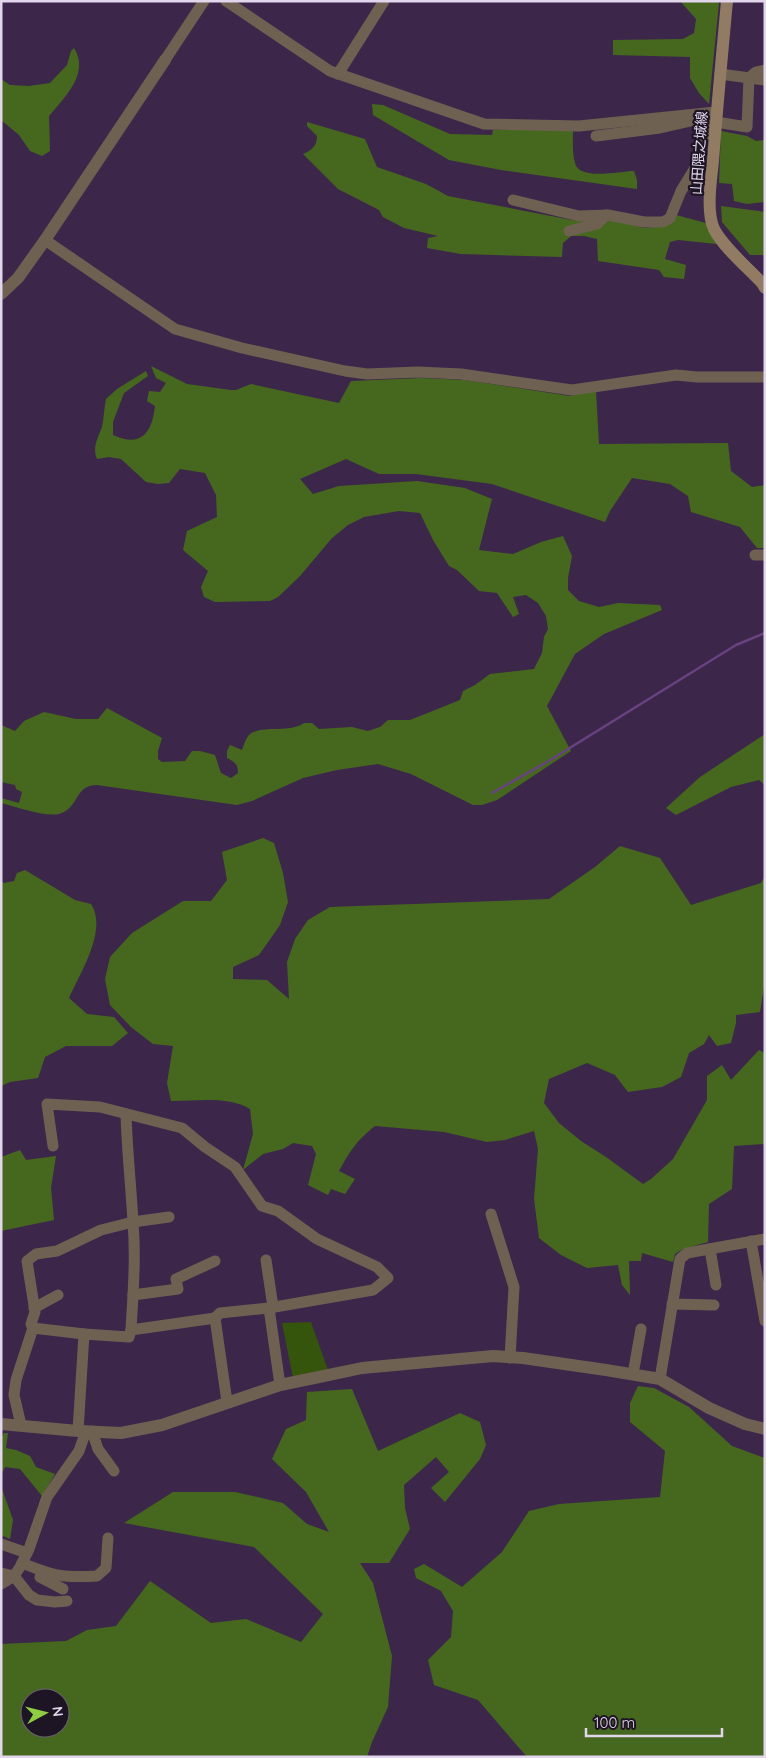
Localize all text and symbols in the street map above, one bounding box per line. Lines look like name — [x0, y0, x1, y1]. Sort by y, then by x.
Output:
street label: 山田隈之城線 — [687, 110, 711, 196]
north arrow — [20, 1688, 70, 1738]
text: N — [48, 1705, 67, 1718]
scale bar — [586, 1706, 722, 1738]
text: 100 m — [594, 1713, 635, 1732]

